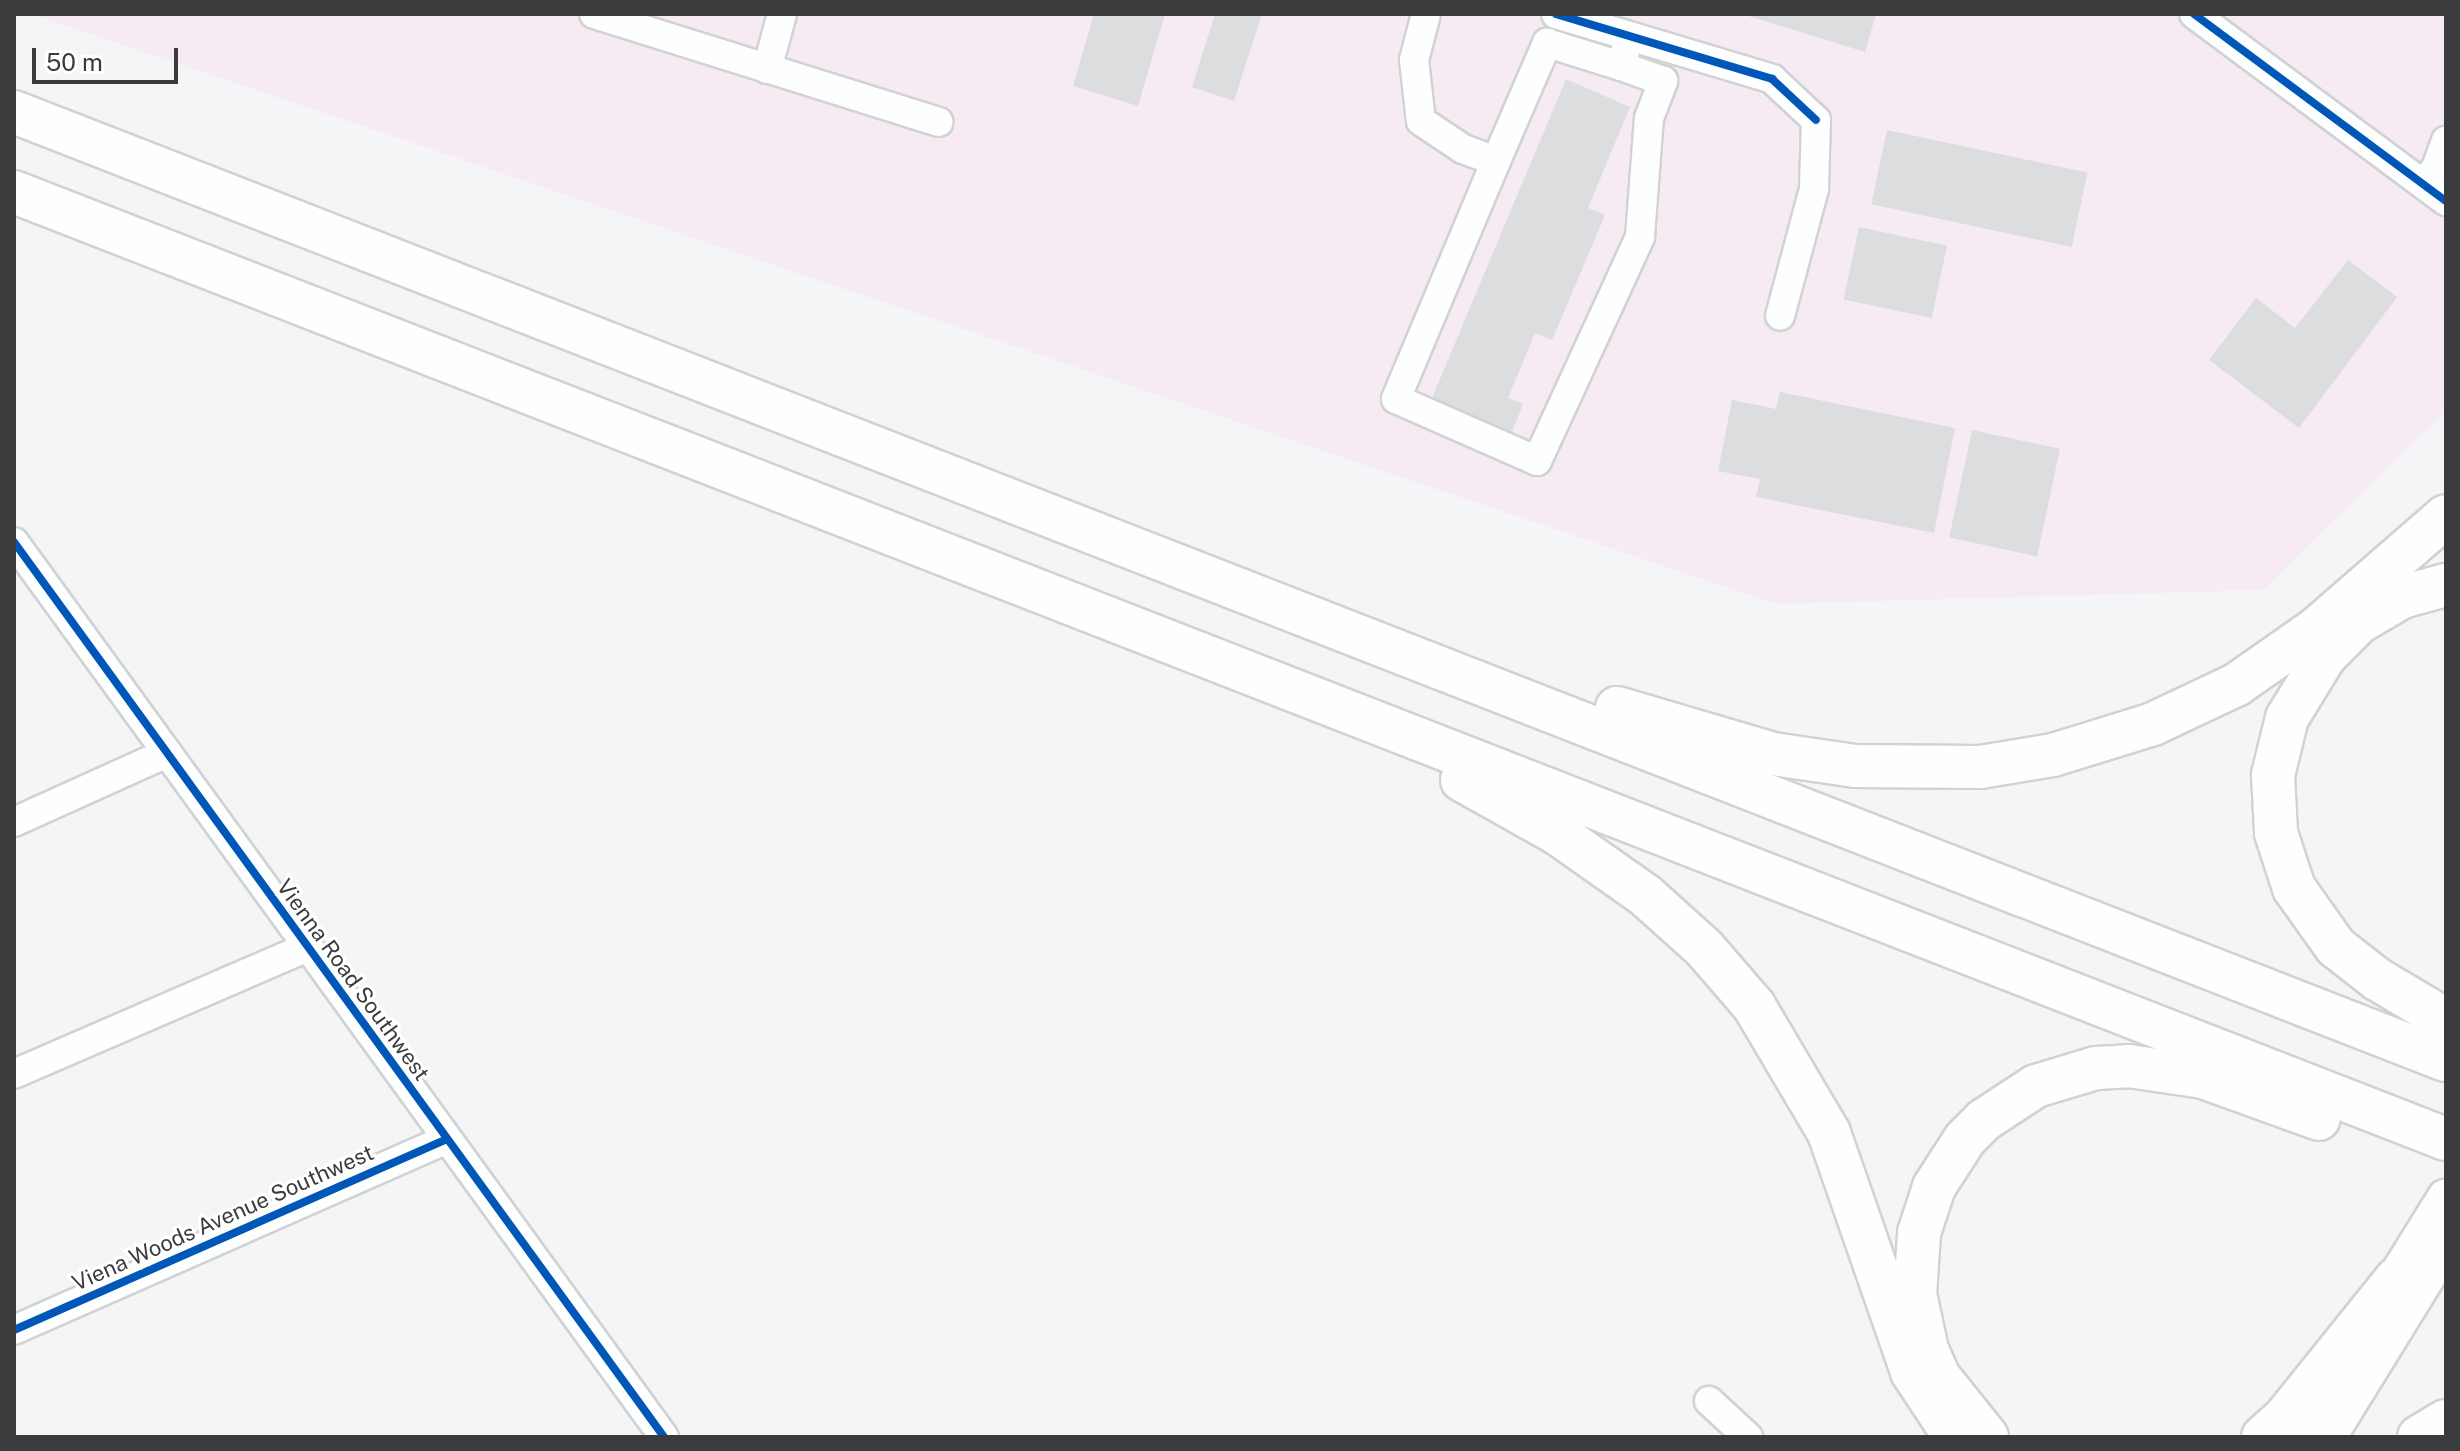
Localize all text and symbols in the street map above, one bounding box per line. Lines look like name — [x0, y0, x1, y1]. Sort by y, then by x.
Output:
scale bar — [36, 32, 182, 82]
text: 50 m — [46, 48, 103, 76]
street label: Vienna Road Southwest — [271, 874, 435, 1086]
street label: Viena Woods Avenue Southwest — [68, 1139, 378, 1297]

